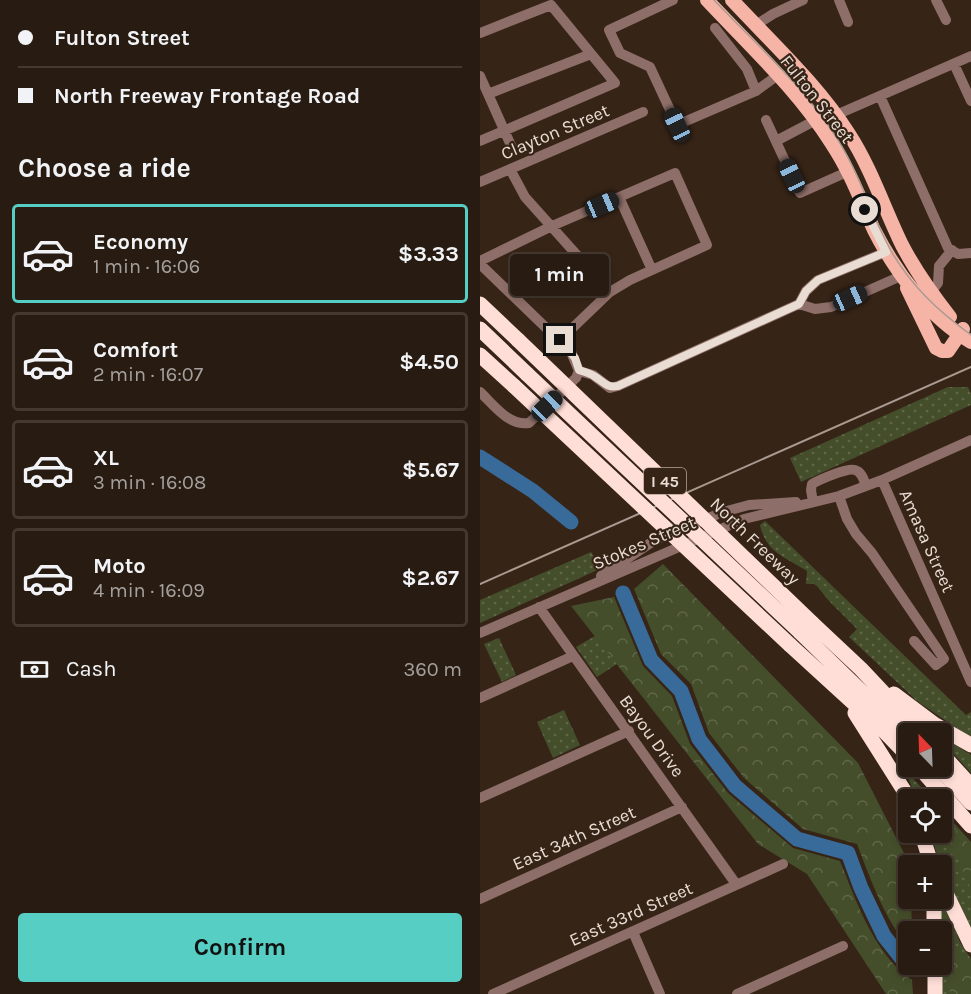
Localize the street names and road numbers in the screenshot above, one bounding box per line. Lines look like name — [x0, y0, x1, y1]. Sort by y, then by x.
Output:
street label: Fulton Street — [776, 50, 858, 148]
street label: Clayton Street — [498, 99, 613, 165]
road number: I 45 — [644, 468, 686, 494]
street label: Amasa Street — [895, 486, 960, 596]
street label: North Freeway — [706, 493, 805, 590]
street label: Stokes Street — [589, 511, 699, 575]
street label: Bayou Drive — [615, 690, 689, 782]
street label: East 34th Street — [509, 801, 639, 875]
street label: East 33rd Street — [566, 877, 696, 951]

